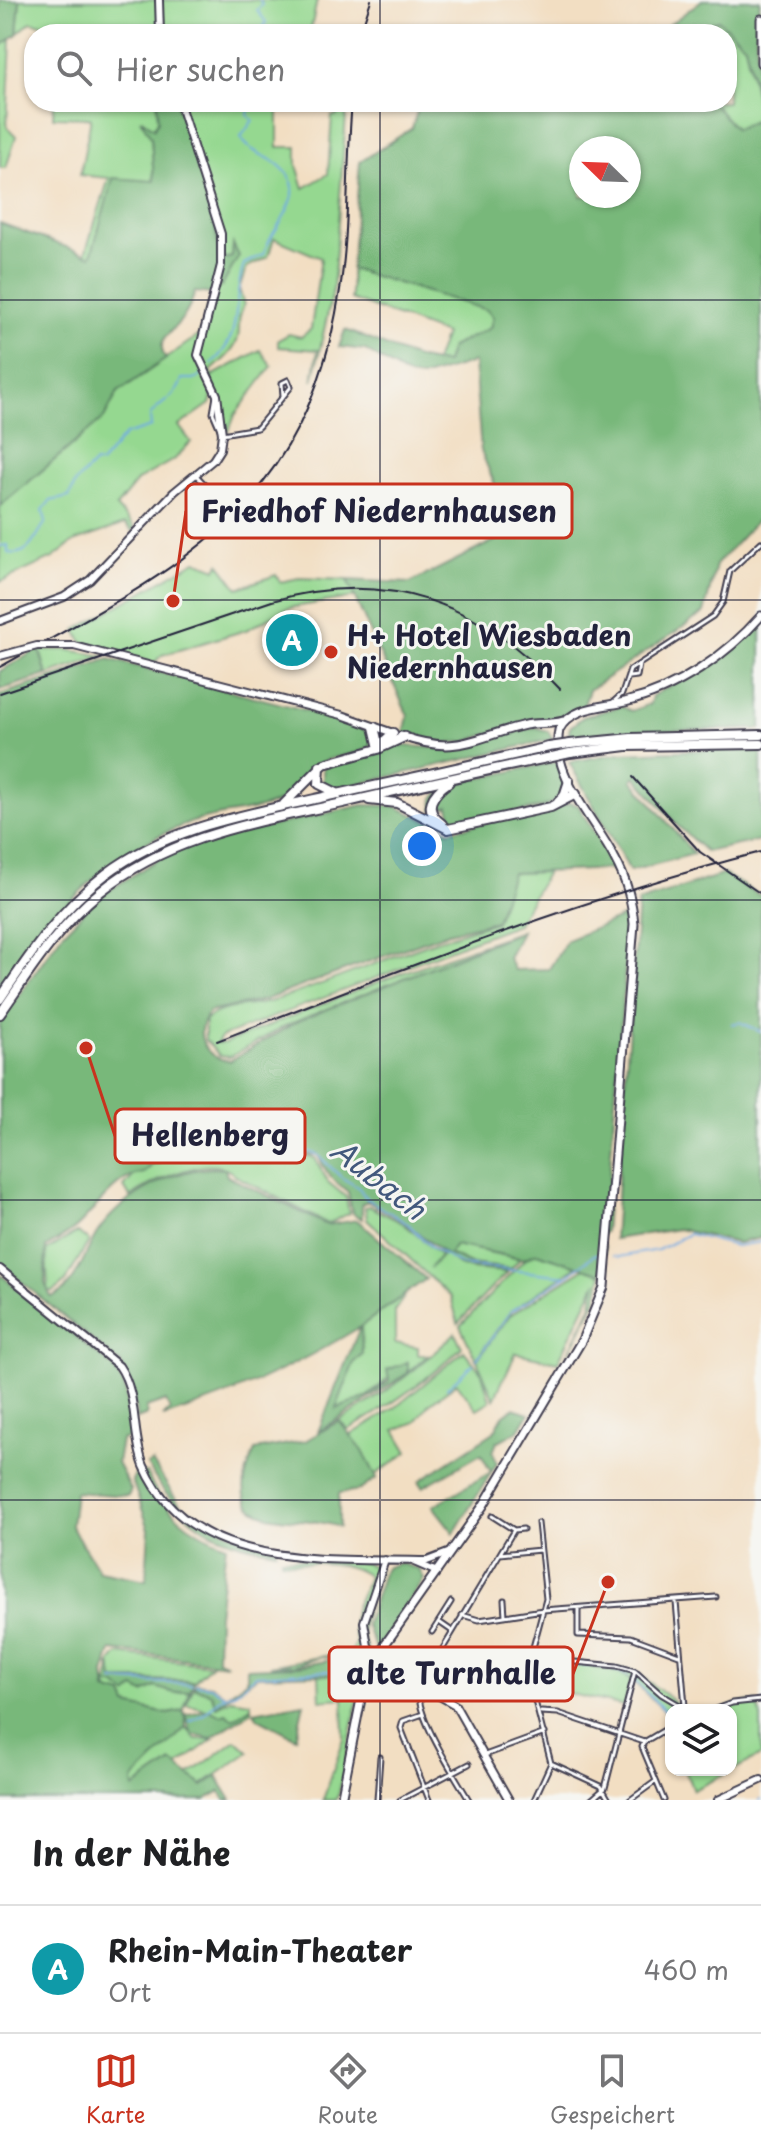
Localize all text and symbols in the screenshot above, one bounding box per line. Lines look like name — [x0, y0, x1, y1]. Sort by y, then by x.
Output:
search box — [24, 24, 737, 112]
icon: search — [52, 46, 96, 90]
text: Hier suchen — [116, 46, 285, 91]
north arrow — [569, 136, 641, 208]
callout: Friedhof Niedernhausen — [186, 484, 572, 538]
text: Friedhof Niedernhausen — [201, 487, 557, 532]
pin: A — [266, 610, 318, 670]
place label: H+ Hotel Wiesbaden Niedernhausen — [347, 613, 631, 688]
marker: H+ Hotel Wiesbaden Niedernhausen — [322, 643, 340, 661]
your location — [402, 826, 442, 866]
callout: Hellenberg — [115, 1109, 305, 1163]
text: Hellenberg — [131, 1111, 289, 1156]
water label: Aubach — [323, 1127, 437, 1230]
callout: alte Turnhalle — [329, 1647, 573, 1701]
text: alte Turnhalle — [346, 1649, 556, 1694]
map controls — [665, 1704, 737, 1776]
button: layers — [665, 1704, 737, 1776]
text: In der Nähe — [32, 1826, 230, 1878]
text: Rhein-Main-Theater — [108, 1927, 412, 1972]
text: A — [48, 1950, 68, 1989]
text: 460 m — [644, 1950, 729, 1989]
text: Ort — [108, 1972, 151, 2011]
tab: Karte — [86, 2049, 146, 2130]
tab: Route — [318, 2049, 378, 2130]
tab: Gespeichert — [550, 2049, 675, 2130]

